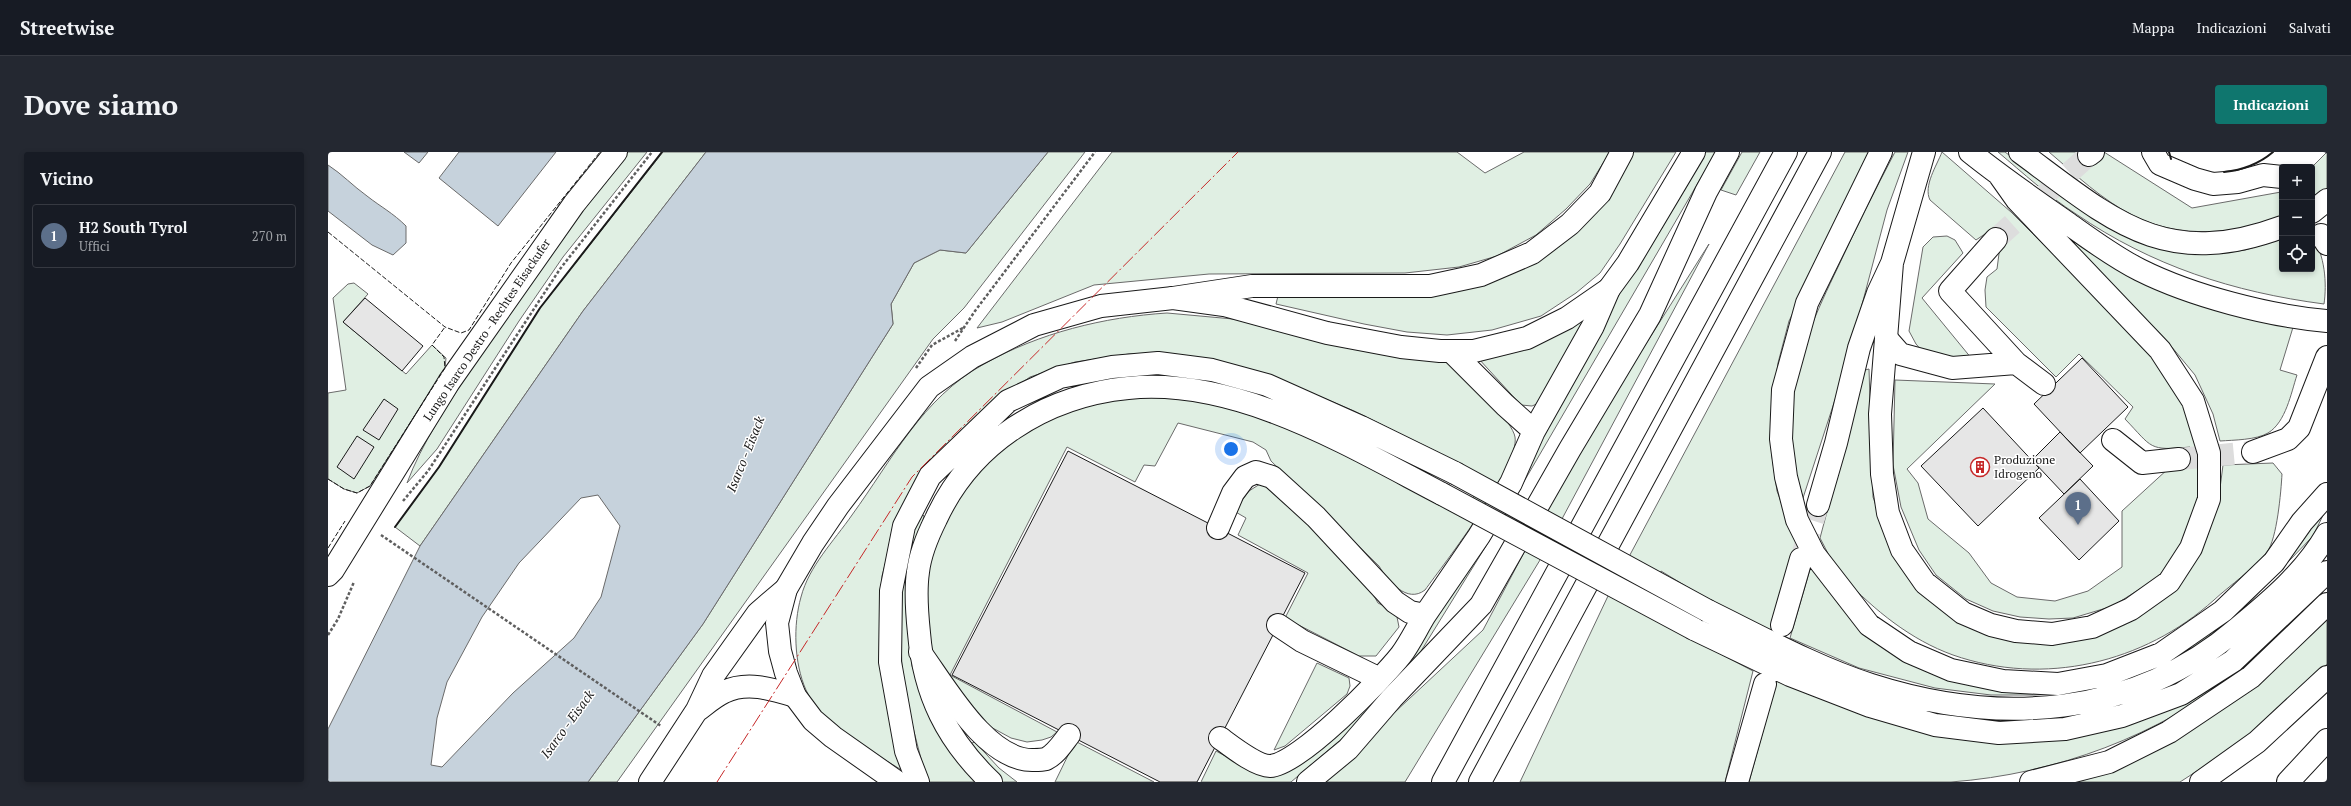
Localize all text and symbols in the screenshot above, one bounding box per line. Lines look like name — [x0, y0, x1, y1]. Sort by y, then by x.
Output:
text: Streetwise — [20, 15, 114, 40]
text: Mappa — [2132, 18, 2174, 37]
text: Indicazioni — [2196, 18, 2267, 37]
text: Salvati — [2289, 18, 2331, 37]
button: Indicazioni — [2215, 85, 2327, 124]
text: Dove siamo — [24, 86, 178, 123]
map controls — [2279, 164, 2315, 272]
button: + — [2279, 164, 2315, 200]
text: Vicino — [40, 167, 93, 190]
button: − — [2279, 200, 2315, 236]
text: H2 South Tyrol — [79, 217, 188, 237]
text: 1 — [50, 227, 58, 245]
text: 270 m — [252, 227, 287, 245]
street label: Lungo Isarco Destro - Rechtes Eisackufer — [420, 235, 554, 424]
button: locate — [2279, 236, 2315, 272]
text: Uffici — [79, 237, 110, 255]
water label: Isarco - Eisack — [721, 413, 769, 495]
your location — [1221, 439, 1241, 459]
place label: Produzione Idrogeno — [1994, 452, 2055, 481]
building icon: Produzione Idrogeno — [1969, 456, 1991, 478]
pin: 1 — [2065, 492, 2091, 525]
water label: Isarco - Eisack — [536, 686, 598, 762]

